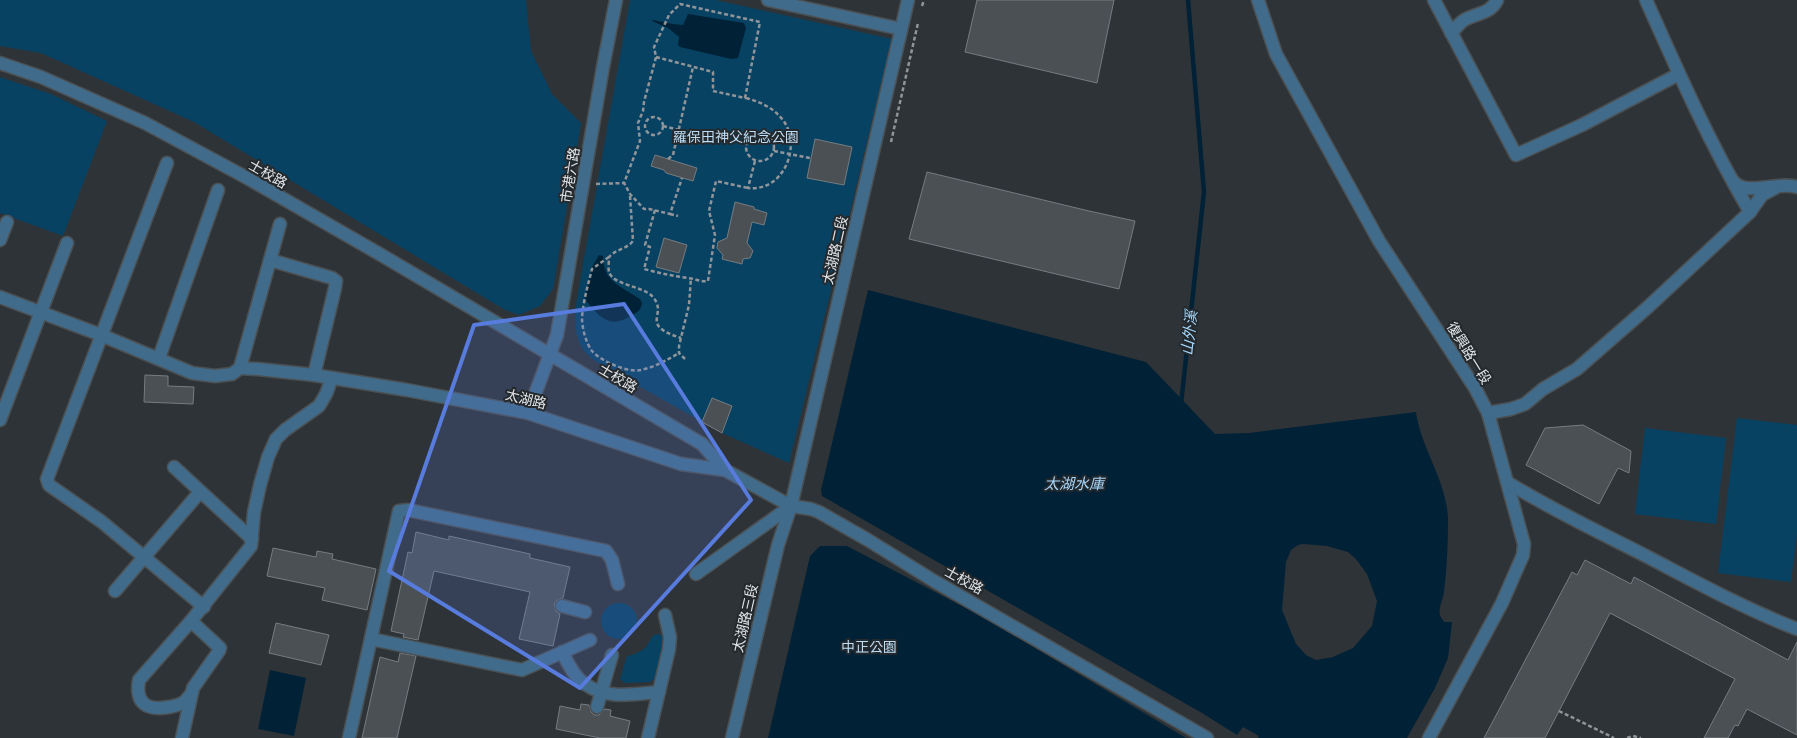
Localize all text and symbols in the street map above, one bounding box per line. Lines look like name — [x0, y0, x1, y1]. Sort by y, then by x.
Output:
park label: 羅保田神父紀念公園 — [673, 129, 799, 145]
street label: 市港六路 — [558, 146, 582, 204]
street label: 士校路 — [246, 157, 290, 191]
street label: 太湖路二段 — [819, 214, 851, 286]
water label: 山外溪 — [1178, 308, 1200, 356]
street label: 復興路一段 — [1444, 319, 1494, 387]
street label: 士校路 — [596, 360, 640, 396]
street label: 太湖路 — [504, 386, 548, 412]
water label: 太湖水庫 — [1044, 475, 1107, 492]
street label: 士校路 — [942, 563, 986, 597]
street label: 太湖路三段 — [729, 582, 761, 654]
park label: 中正公園 — [841, 639, 897, 655]

